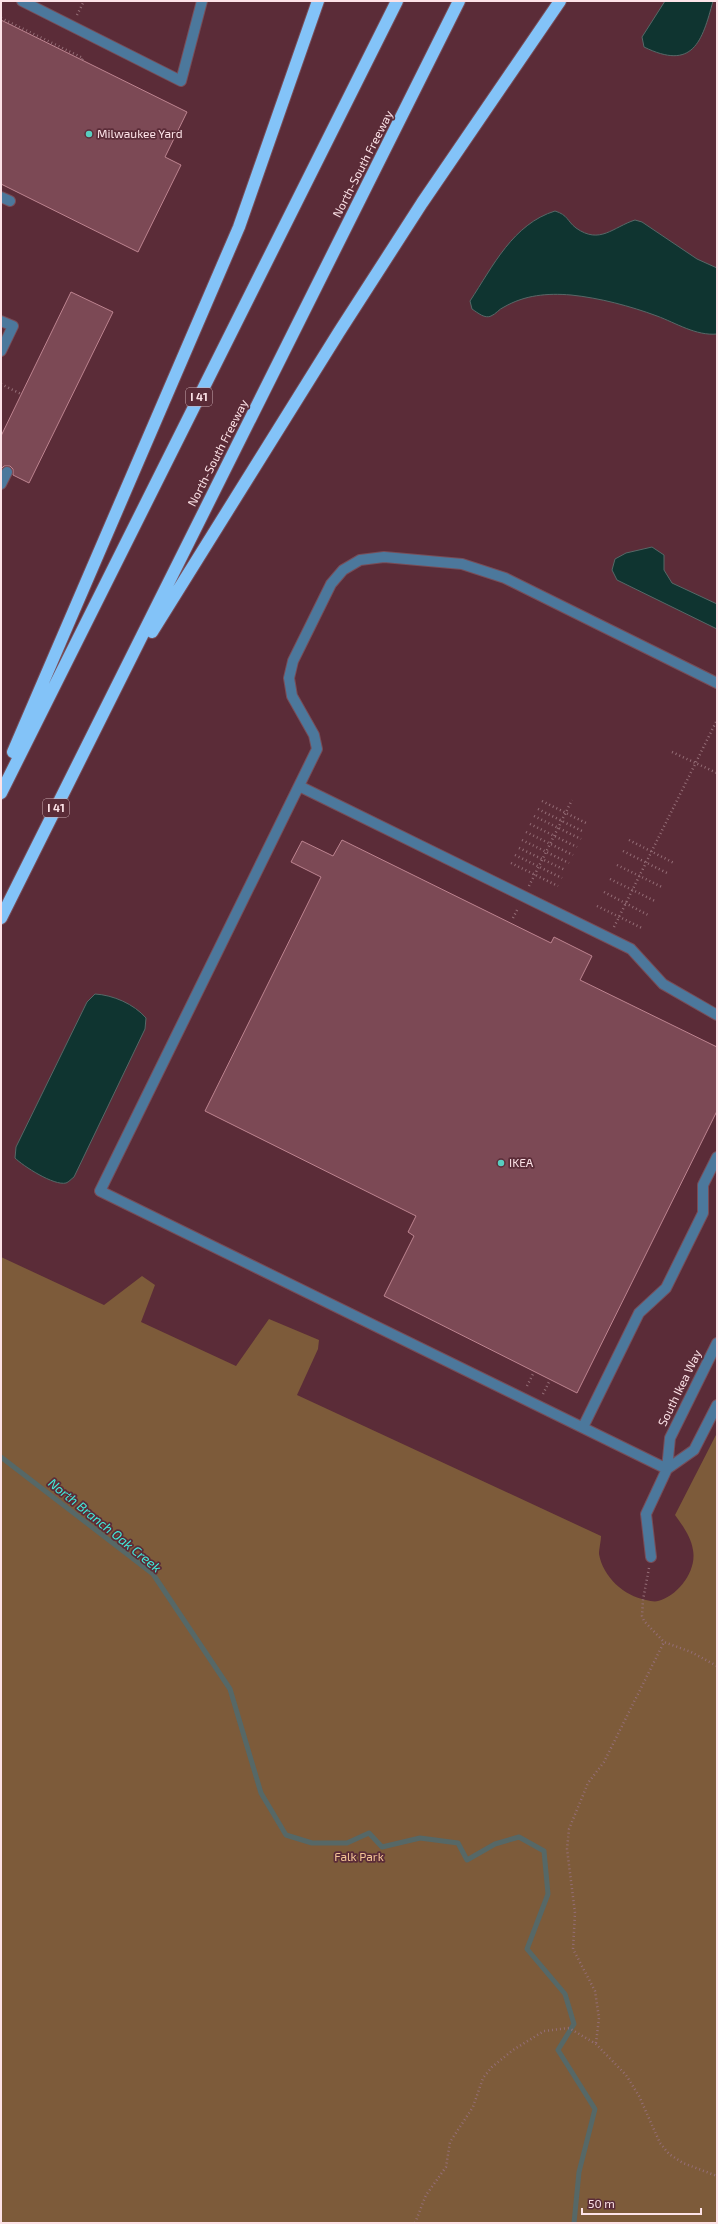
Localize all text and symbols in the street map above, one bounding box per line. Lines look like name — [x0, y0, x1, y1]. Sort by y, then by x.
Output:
street label: North-South Freeway — [329, 107, 395, 219]
place label: Milwaukee Yard — [97, 126, 183, 140]
marker: Milwaukee Yard — [84, 129, 94, 139]
road number: I 41 — [186, 388, 212, 406]
street label: North-South Freeway — [184, 396, 250, 508]
road number: I 41 — [43, 799, 69, 817]
place label: IKEA — [509, 1155, 534, 1169]
marker: IKEA — [496, 1158, 506, 1168]
street label: South Ikea Way — [655, 1346, 704, 1428]
water label: North Branch Oak Creek — [45, 1475, 165, 1576]
park label: Falk Park — [334, 1849, 384, 1863]
scale bar — [582, 2190, 701, 2216]
text: 50 m — [588, 2196, 615, 2210]

